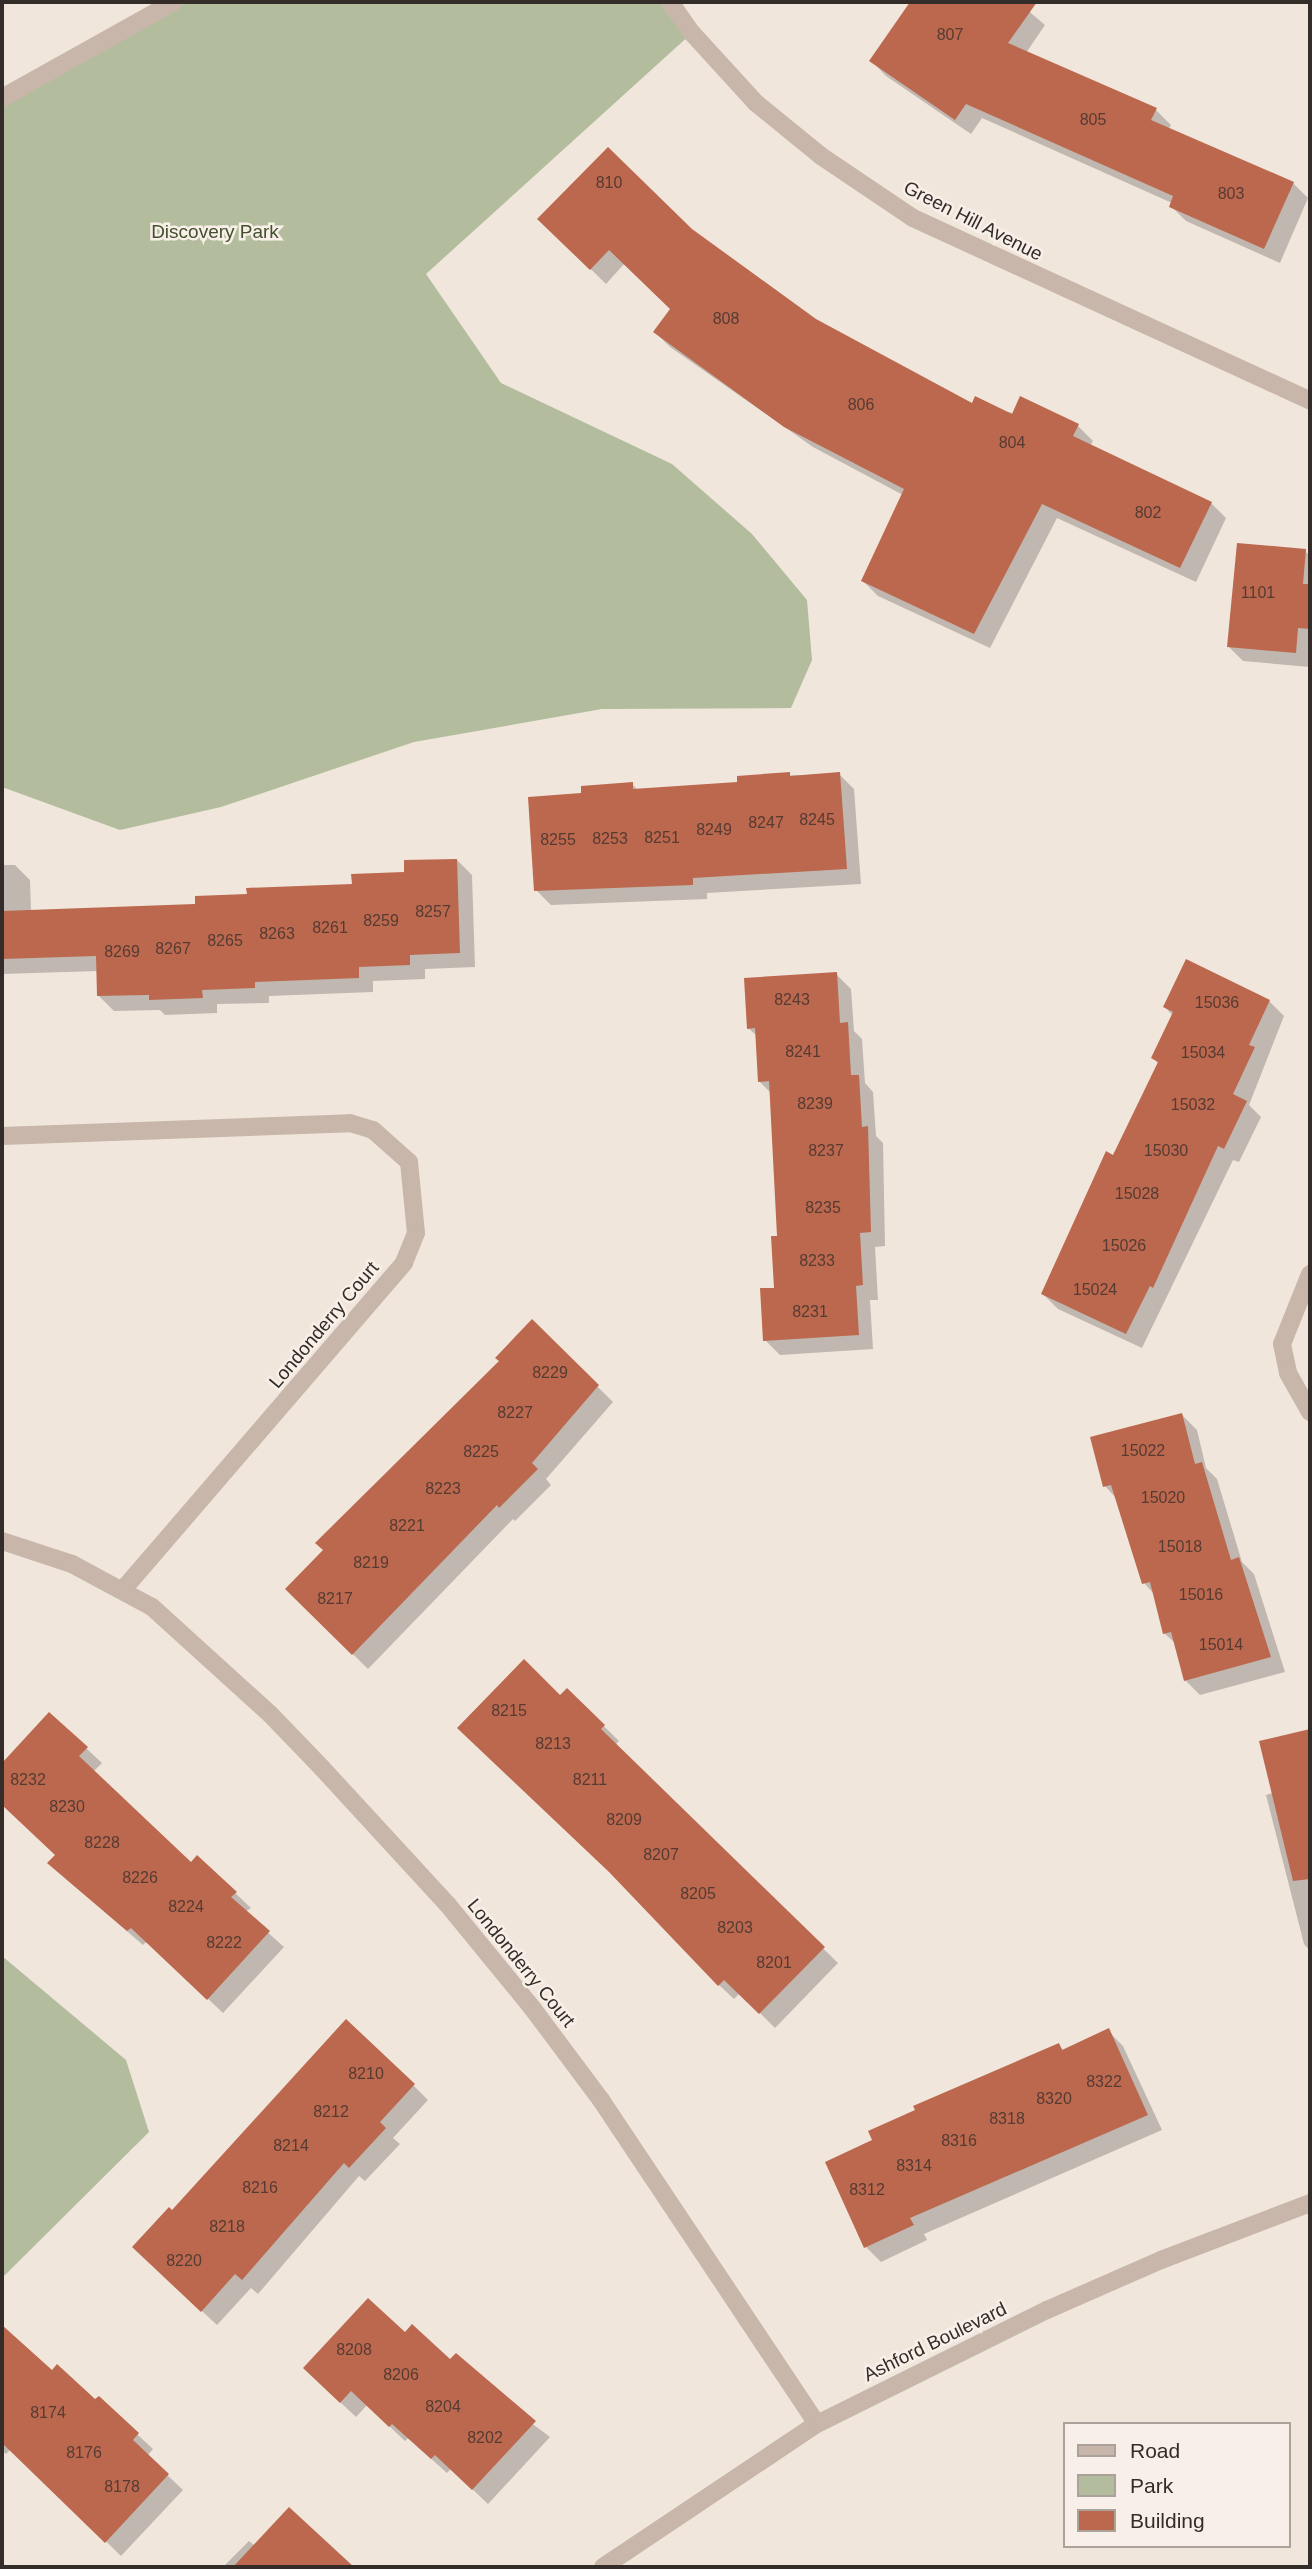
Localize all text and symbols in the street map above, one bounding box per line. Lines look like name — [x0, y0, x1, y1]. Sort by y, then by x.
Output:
house number: 807 — [937, 25, 963, 45]
house number: 805 — [1080, 110, 1106, 130]
house number: 810 — [596, 173, 622, 193]
street label: Green Hill Avenue — [899, 176, 1047, 266]
house number: 803 — [1218, 184, 1244, 204]
park label: Discovery Park — [151, 221, 279, 243]
house number: 808 — [713, 309, 739, 329]
house number: 806 — [848, 395, 874, 415]
house number: 804 — [999, 433, 1025, 453]
house number: 802 — [1135, 503, 1161, 523]
house number: 1101 — [1241, 583, 1275, 603]
house number: 8245 — [799, 810, 835, 830]
house number: 8247 — [748, 813, 784, 833]
house number: 8249 — [696, 820, 732, 840]
house number: 8251 — [644, 828, 680, 848]
house number: 8253 — [592, 829, 628, 849]
house number: 8255 — [540, 830, 576, 850]
house number: 8257 — [415, 902, 451, 922]
house number: 8259 — [363, 911, 399, 931]
house number: 8261 — [312, 918, 348, 938]
house number: 8263 — [259, 924, 295, 944]
house number: 8265 — [207, 931, 243, 951]
house number: 8267 — [155, 939, 191, 959]
house number: 8269 — [104, 942, 140, 962]
house number: 8243 — [774, 990, 810, 1010]
house number: 15036 — [1195, 993, 1239, 1013]
house number: 8241 — [785, 1042, 821, 1062]
house number: 15034 — [1181, 1043, 1225, 1063]
house number: 8239 — [797, 1094, 833, 1114]
house number: 15032 — [1171, 1095, 1215, 1115]
house number: 8237 — [808, 1141, 844, 1161]
house number: 15030 — [1144, 1141, 1188, 1161]
house number: 15028 — [1115, 1184, 1159, 1204]
house number: 8235 — [805, 1198, 841, 1218]
house number: 15026 — [1102, 1236, 1146, 1256]
house number: 8233 — [799, 1251, 835, 1271]
street label: Londonderry Court — [264, 1257, 384, 1393]
house number: 15024 — [1073, 1280, 1117, 1300]
house number: 8231 — [792, 1302, 828, 1322]
house number: 8229 — [532, 1363, 568, 1383]
house number: 8227 — [497, 1403, 533, 1423]
house number: 15022 — [1121, 1441, 1165, 1461]
house number: 8225 — [463, 1442, 499, 1462]
house number: 8223 — [425, 1479, 461, 1499]
house number: 15020 — [1141, 1488, 1185, 1508]
house number: 8221 — [389, 1516, 425, 1536]
house number: 15018 — [1158, 1537, 1202, 1557]
house number: 8219 — [353, 1553, 389, 1573]
house number: 15016 — [1179, 1585, 1223, 1605]
house number: 8217 — [317, 1589, 353, 1609]
house number: 15014 — [1199, 1635, 1243, 1655]
house number: 8215 — [491, 1701, 527, 1721]
house number: 8213 — [535, 1734, 571, 1754]
house number: 8232 — [10, 1770, 46, 1790]
house number: 8211 — [573, 1770, 607, 1790]
house number: 8230 — [49, 1797, 85, 1817]
house number: 8209 — [606, 1810, 642, 1830]
house number: 8228 — [84, 1833, 120, 1853]
house number: 8207 — [643, 1845, 679, 1865]
house number: 8226 — [122, 1868, 158, 1888]
house number: 8205 — [680, 1884, 716, 1904]
street label: Londonderry Court — [462, 1894, 580, 2032]
house number: 8224 — [168, 1897, 204, 1917]
house number: 8203 — [717, 1918, 753, 1938]
house number: 8222 — [206, 1933, 242, 1953]
house number: 8201 — [756, 1953, 792, 1973]
house number: 8210 — [348, 2064, 384, 2084]
house number: 8322 — [1086, 2072, 1122, 2092]
house number: 8320 — [1036, 2089, 1072, 2109]
house number: 8212 — [313, 2102, 349, 2122]
house number: 8318 — [989, 2109, 1025, 2129]
house number: 8316 — [941, 2131, 977, 2151]
house number: 8214 — [273, 2136, 309, 2156]
house number: 8314 — [896, 2156, 932, 2176]
house number: 8216 — [242, 2178, 278, 2198]
house number: 8312 — [849, 2180, 885, 2200]
house number: 8218 — [209, 2217, 245, 2237]
house number: 8220 — [166, 2251, 202, 2271]
street label: Ashford Boulevard — [860, 2297, 1010, 2387]
house number: 8208 — [336, 2340, 372, 2360]
house number: 8206 — [383, 2365, 419, 2385]
house number: 8204 — [425, 2397, 461, 2417]
house number: 8174 — [30, 2403, 66, 2423]
legend — [1064, 2422, 1291, 2548]
house number: 8202 — [467, 2428, 503, 2448]
text: Road — [1130, 2439, 1180, 2462]
house number: 8176 — [66, 2443, 102, 2463]
text: Park — [1130, 2474, 1173, 2497]
house number: 8178 — [104, 2477, 140, 2497]
text: Building — [1130, 2509, 1205, 2532]

